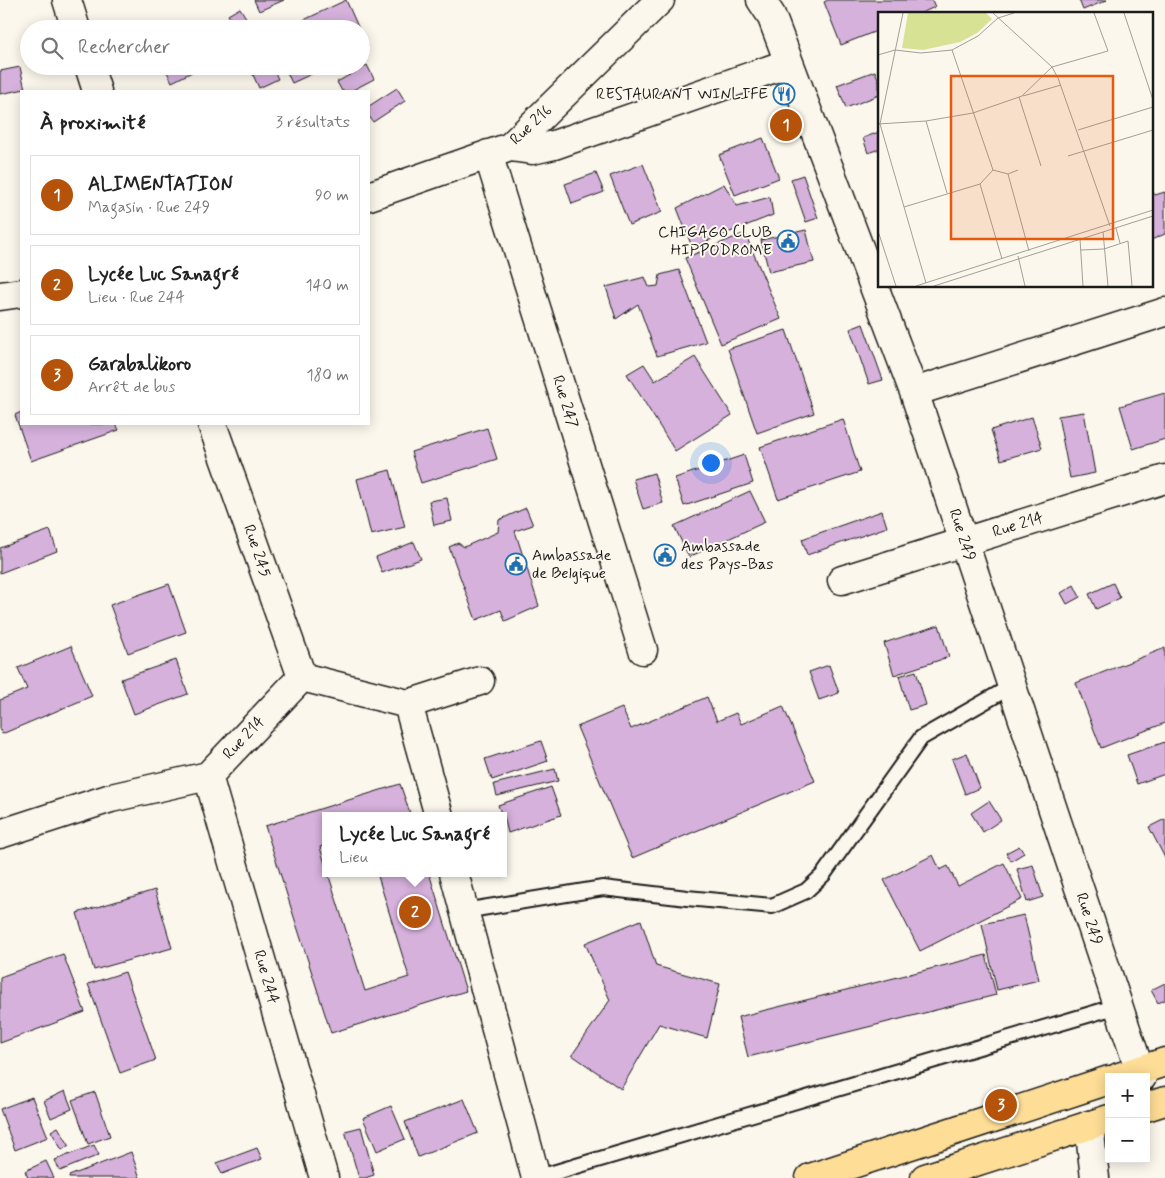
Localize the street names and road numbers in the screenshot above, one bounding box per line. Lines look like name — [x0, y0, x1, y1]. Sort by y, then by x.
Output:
street label: Rue 216 — [505, 100, 557, 150]
street label: Rue 247 — [547, 373, 583, 431]
street label: Rue 249 — [944, 506, 980, 564]
street label: Rue 214 — [990, 507, 1046, 543]
street label: Rue 245 — [238, 522, 276, 580]
street label: Rue 214 — [218, 712, 270, 764]
street label: Rue 249 — [1071, 890, 1107, 948]
street label: Rue 244 — [248, 948, 284, 1006]

